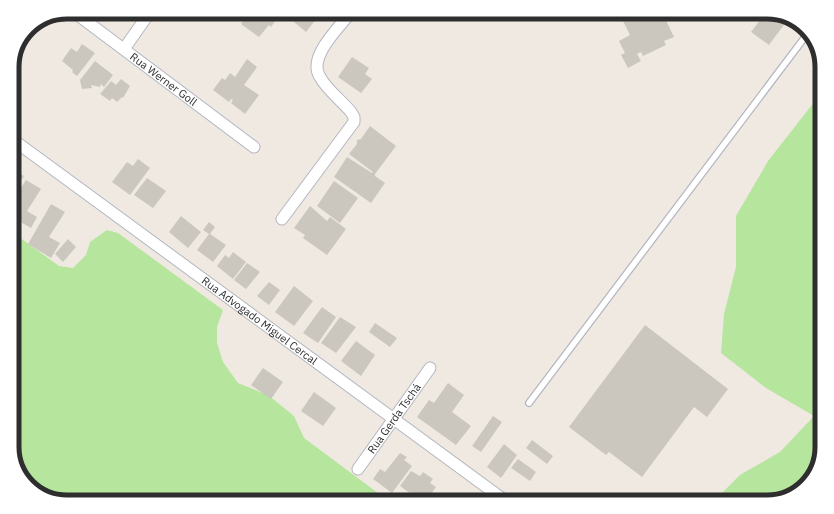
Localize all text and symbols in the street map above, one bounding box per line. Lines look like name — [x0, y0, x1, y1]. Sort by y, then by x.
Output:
street label: Rua Werner Goll — [127, 50, 200, 109]
street label: Rua Advogado Miguel Cercal — [199, 273, 320, 368]
street label: Rua Gerda Tschá — [364, 381, 424, 456]

